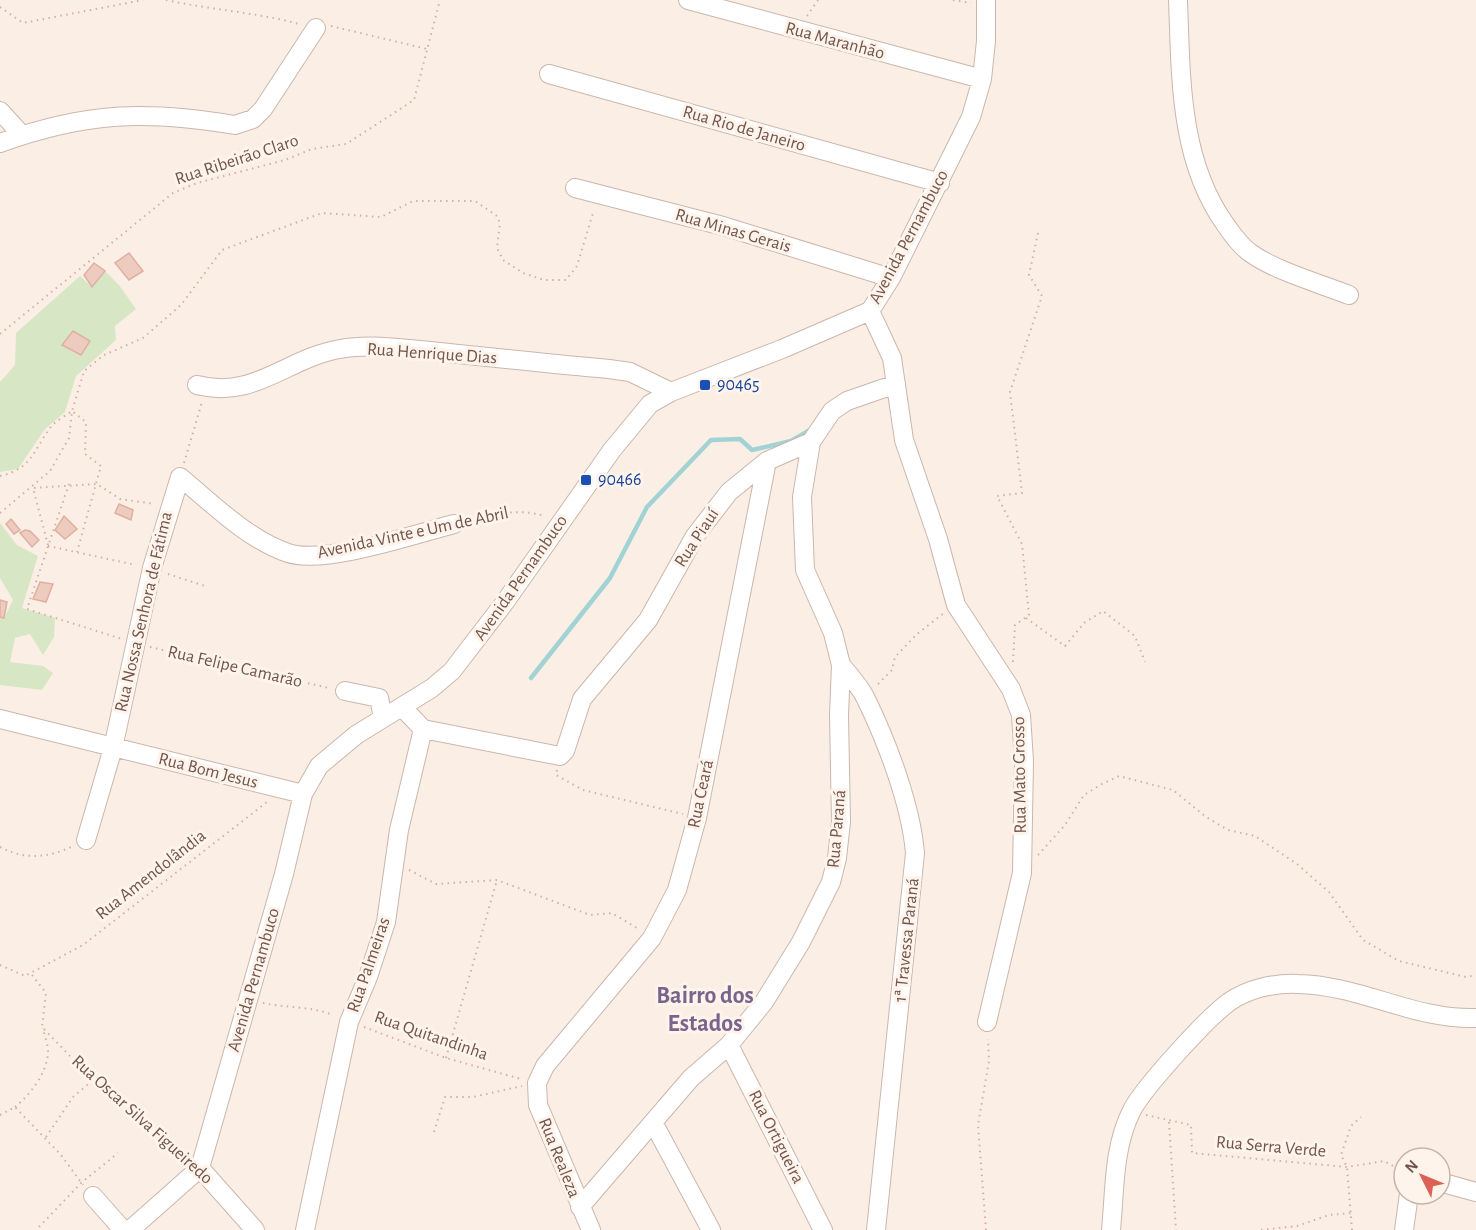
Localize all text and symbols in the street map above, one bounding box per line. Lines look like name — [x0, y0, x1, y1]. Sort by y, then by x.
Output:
street label: Rua Maranhão — [783, 19, 887, 63]
street label: Rua Rio de Janeiro — [681, 103, 808, 155]
street label: Rua Ribeirão Claro — [173, 132, 301, 188]
street label: Avenida Pernambuco — [866, 167, 952, 307]
street label: Rua Minas Gerais — [673, 206, 793, 256]
street label: Rua Henrique Dias — [366, 340, 498, 368]
place label: 90465 — [717, 376, 760, 394]
marker: 90465 — [698, 378, 712, 392]
place label: 90466 — [598, 471, 642, 489]
marker: 90466 — [579, 473, 593, 487]
street label: Avenida Vinte e Um de Abril — [316, 504, 510, 562]
street label: Rua Piauí — [672, 505, 723, 570]
street label: Rua Nossa Senhora de Fátima — [112, 510, 176, 714]
street label: Avenida Pernambuco — [471, 512, 571, 644]
street label: Rua Felipe Camarão — [166, 643, 304, 691]
street label: Rua Mato Grosso — [1010, 716, 1030, 834]
street label: Rua Bom Jesus — [157, 750, 259, 792]
street label: Rua Ceará — [685, 758, 717, 830]
street label: Rua Paraná — [825, 789, 849, 869]
street label: Rua Amendolândia — [93, 827, 209, 923]
street label: 1ª Travessa Paraná — [892, 877, 922, 1003]
street label: Avenida Pernambuco — [225, 906, 283, 1054]
street label: Rua Palmeiras — [344, 915, 394, 1015]
district label: Bairro dos Estados — [656, 984, 754, 1036]
street label: Rua Quitandinha — [372, 1008, 490, 1064]
street label: Rua Oscar Silva Figueiredo — [68, 1052, 216, 1188]
street label: Rua Ortigueira — [745, 1087, 807, 1187]
street label: Rua Realeza — [535, 1115, 583, 1201]
street label: Rua Serra Verde — [1215, 1133, 1327, 1161]
north arrow — [1392, 1146, 1452, 1206]
text: N — [1402, 1157, 1421, 1176]

